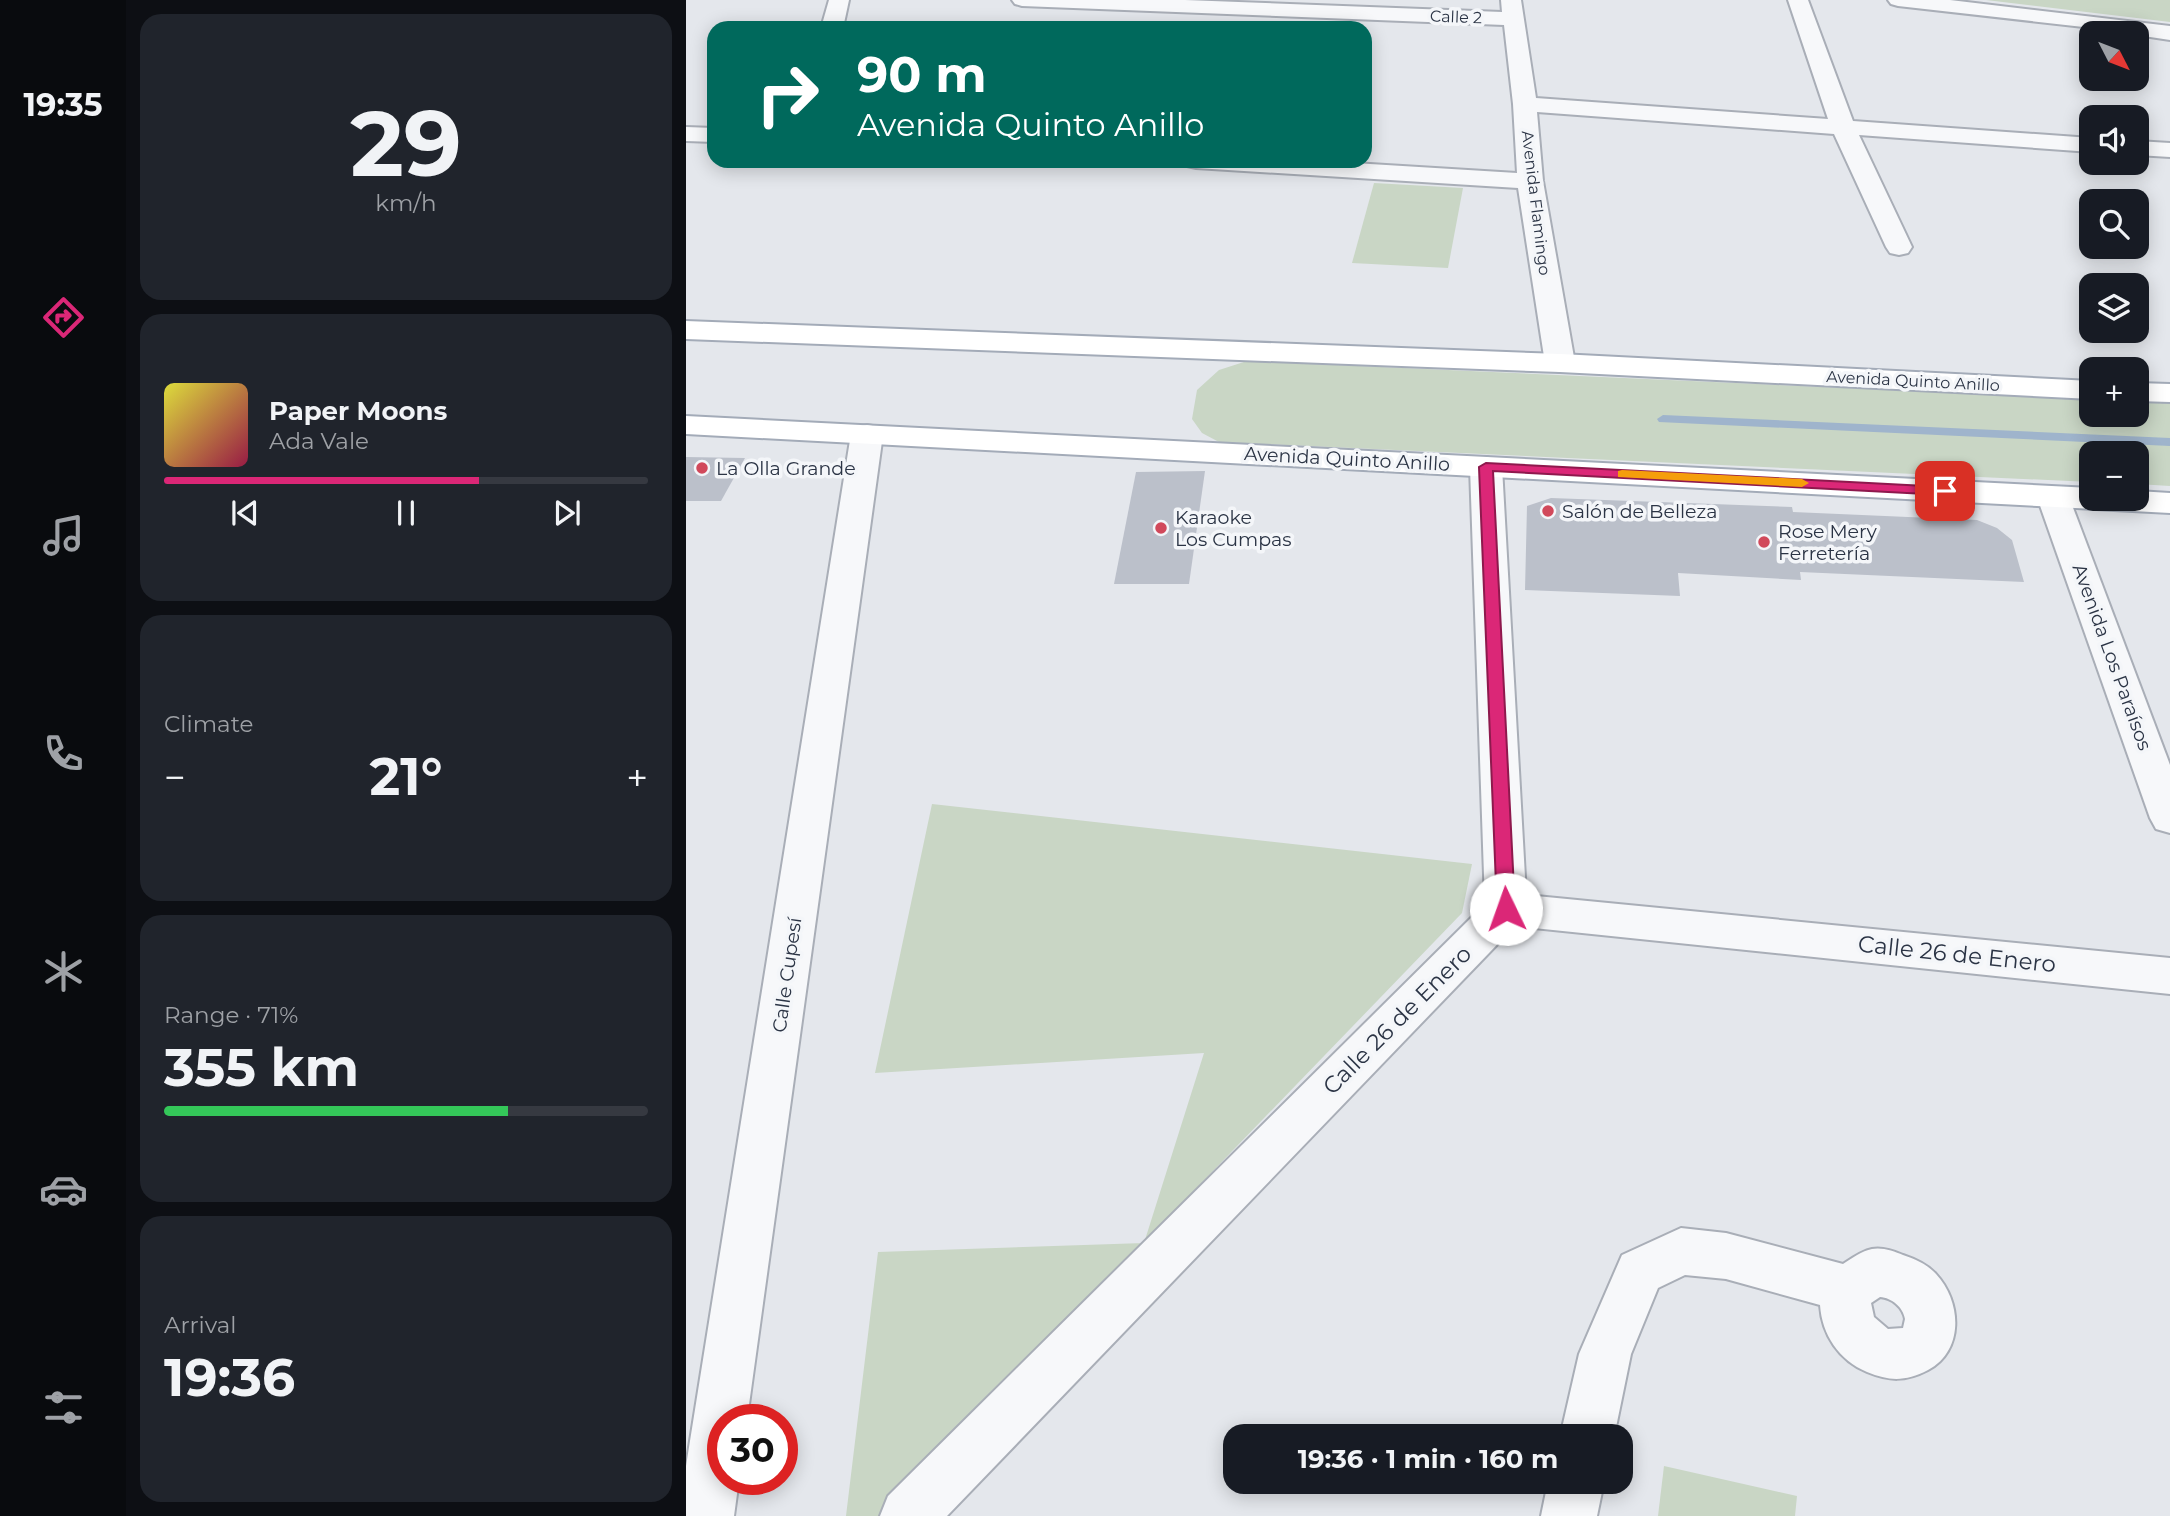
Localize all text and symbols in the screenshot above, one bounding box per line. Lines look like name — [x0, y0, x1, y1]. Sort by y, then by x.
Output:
street label: Calle 2 — [1430, 7, 1482, 27]
north arrow — [2079, 21, 2149, 91]
map controls — [2079, 21, 2149, 511]
text: 90 m — [857, 45, 987, 104]
icon: right — [742, 49, 833, 140]
text: 19:35 — [24, 85, 102, 124]
text: 29 — [350, 88, 462, 199]
text: Avenida Quinto Anillo — [857, 105, 1204, 144]
button: sound — [2079, 105, 2149, 175]
street label: Avenida Flamingo — [1518, 130, 1554, 276]
text: km/h — [375, 189, 437, 217]
button: search — [2079, 189, 2149, 259]
button: layers — [2079, 273, 2149, 343]
icon: directions — [39, 293, 88, 342]
button: + — [2079, 357, 2149, 427]
street label: Avenida Quinto Anillo — [1826, 367, 2000, 395]
text: Paper Moons — [269, 395, 447, 427]
text: Ada Vale — [269, 427, 369, 455]
button: − — [2079, 441, 2149, 511]
street label: Avenida Quinto Anillo — [1243, 442, 1451, 476]
place label: La Olla Grande — [716, 457, 856, 480]
marker: La Olla Grande — [694, 460, 710, 476]
pin — [1915, 461, 1975, 521]
icon: arrive — [1926, 472, 1964, 510]
icon: previous — [226, 494, 264, 532]
icon: pause — [387, 494, 425, 532]
icon: next — [548, 494, 586, 532]
place label: Salón de Belleza — [1562, 500, 1717, 523]
marker: Salón de Belleza — [1540, 503, 1556, 519]
place label: Karaoke Los Cumpas — [1175, 506, 1292, 551]
icon: music — [39, 511, 88, 560]
marker: Karaoke Los Cumpas — [1153, 520, 1169, 536]
place label: Rose Mery Ferretería — [1778, 520, 1877, 565]
marker: Rose Mery Ferretería — [1756, 534, 1772, 550]
street label: Avenida Los Paraísos — [2067, 560, 2157, 754]
text: Climate — [164, 710, 253, 738]
icon: phone — [39, 729, 88, 778]
text: 21° — [370, 745, 442, 808]
text: − — [164, 754, 186, 801]
text: + — [626, 754, 648, 801]
position arrow — [1469, 872, 1543, 946]
street label: Calle Cupesí — [768, 915, 807, 1034]
street label: Calle 26 de Enero — [1857, 930, 2057, 978]
street label: Calle 26 de Enero — [1317, 940, 1477, 1100]
icon: climate — [39, 947, 88, 996]
text: Range · 71% — [164, 1001, 298, 1029]
text: 355 km — [164, 1036, 359, 1099]
icon: car — [39, 1165, 88, 1214]
text: Arrival — [164, 1311, 237, 1339]
text: 19:36 — [164, 1346, 295, 1409]
icon: filters — [39, 1383, 88, 1432]
speed limit sign: 30 — [707, 1404, 798, 1495]
text: 19:36 · 1 min · 160 m — [1298, 1443, 1558, 1475]

